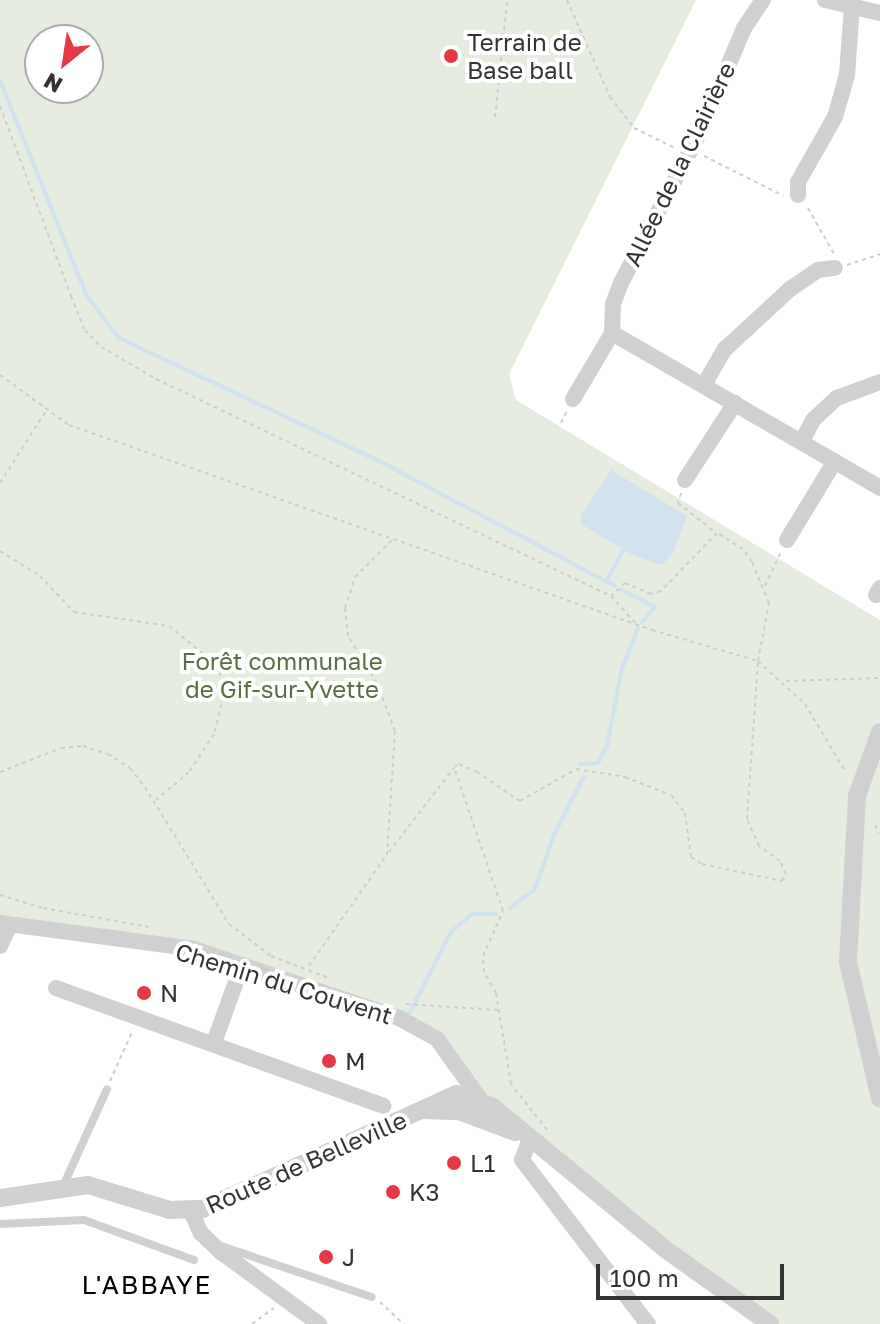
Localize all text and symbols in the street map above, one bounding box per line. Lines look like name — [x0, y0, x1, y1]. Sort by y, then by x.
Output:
north arrow — [24, 24, 104, 104]
place label: Terrain de Base ball — [467, 28, 582, 84]
marker: Terrain de Base ball — [442, 47, 460, 65]
street label: Allée de la Clairière — [617, 57, 741, 271]
text: N — [39, 68, 67, 99]
park label: Forêt communale de Gif-sur-Yvette — [181, 647, 383, 703]
street label: Chemin du Couvent — [172, 936, 396, 1030]
place label: N — [160, 979, 178, 1007]
marker: N — [135, 984, 153, 1002]
place label: M — [345, 1047, 366, 1075]
marker: M — [320, 1052, 338, 1070]
street label: Route de Belleville — [201, 1105, 411, 1219]
place label: L1 — [470, 1149, 495, 1177]
marker: L1 — [445, 1154, 463, 1172]
place label: K3 — [409, 1178, 440, 1206]
marker: K3 — [384, 1183, 402, 1201]
place label: J — [342, 1243, 355, 1271]
marker: J — [317, 1248, 335, 1266]
scale bar — [600, 1248, 788, 1298]
text: 100 m — [610, 1263, 679, 1292]
district label: L'ABBAYE — [82, 1269, 212, 1301]

